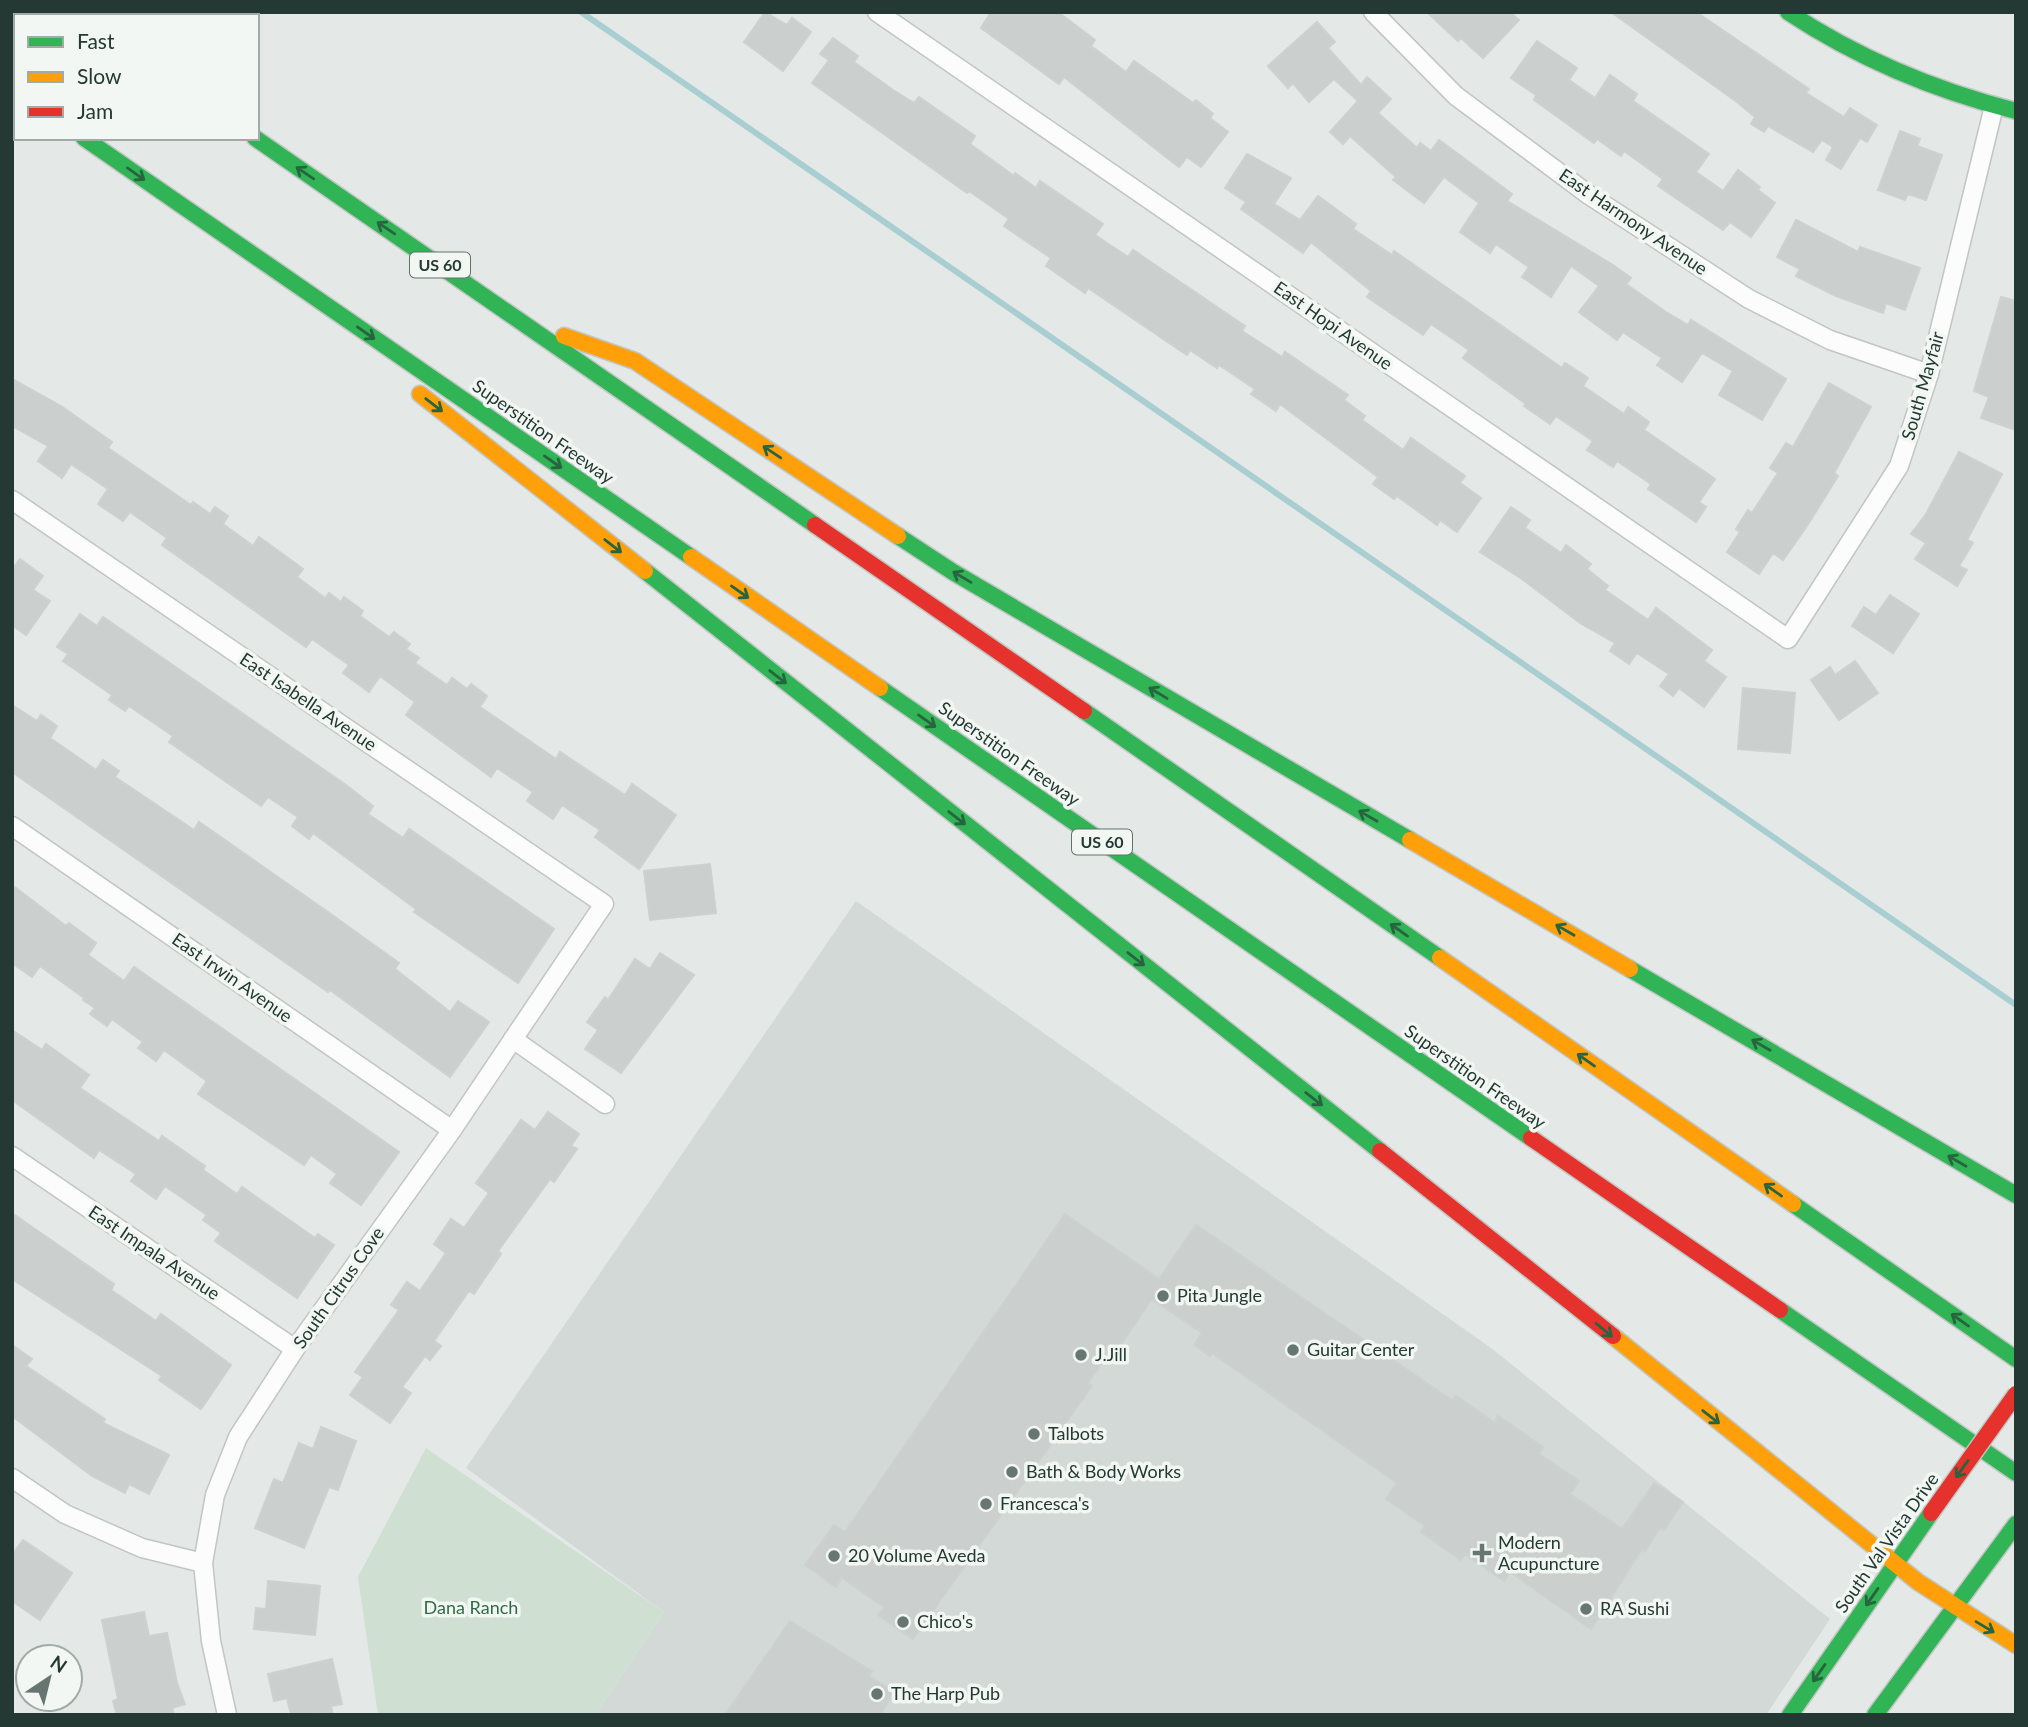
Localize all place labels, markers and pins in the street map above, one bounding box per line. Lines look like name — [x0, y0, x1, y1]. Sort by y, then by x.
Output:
place label: Pita Jungle — [1177, 1284, 1262, 1306]
marker: Pita Jungle — [1155, 1288, 1171, 1304]
place label: Guitar Center — [1307, 1338, 1415, 1360]
marker: Guitar Center — [1285, 1342, 1301, 1358]
place label: J.Jill — [1095, 1343, 1127, 1365]
marker: J.Jill — [1073, 1347, 1089, 1363]
place label: Talbots — [1048, 1422, 1104, 1444]
marker: Talbots — [1026, 1426, 1042, 1442]
place label: Bath & Body Works — [1026, 1460, 1181, 1482]
marker: Bath & Body Works — [1004, 1464, 1020, 1480]
place label: Francesca's — [1000, 1492, 1089, 1514]
marker: Francesca's — [978, 1496, 994, 1512]
place label: Modern Acupuncture — [1498, 1531, 1600, 1574]
marker: Modern Acupuncture — [1472, 1543, 1492, 1563]
place label: 20 Volume Aveda — [848, 1544, 986, 1566]
marker: 20 Volume Aveda — [826, 1548, 842, 1564]
place label: RA Sushi — [1600, 1597, 1669, 1619]
marker: RA Sushi — [1578, 1601, 1594, 1617]
place label: Chico's — [917, 1610, 973, 1632]
marker: Chico's — [895, 1614, 911, 1630]
place label: The Harp Pub — [891, 1682, 1000, 1704]
marker: The Harp Pub — [869, 1686, 885, 1702]

